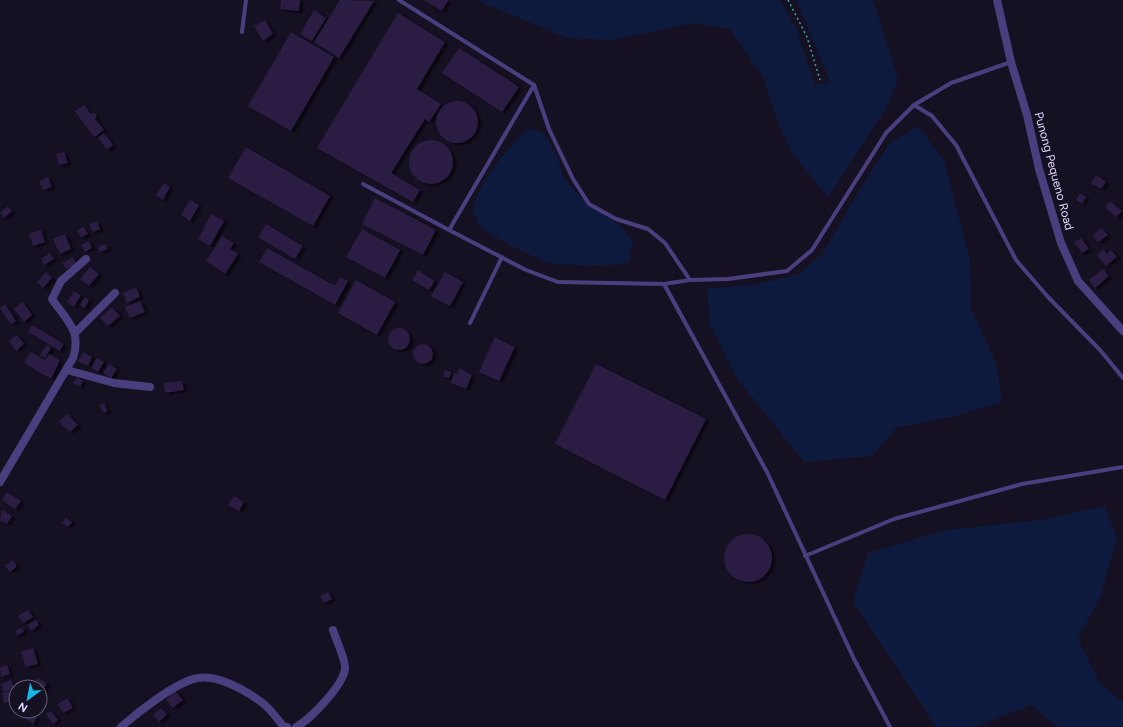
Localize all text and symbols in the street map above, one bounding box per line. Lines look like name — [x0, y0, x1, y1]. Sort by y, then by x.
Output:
street label: Punong Pequeno Road — [1031, 110, 1077, 232]
north arrow — [8, 679, 48, 719]
text: N — [16, 699, 30, 715]

